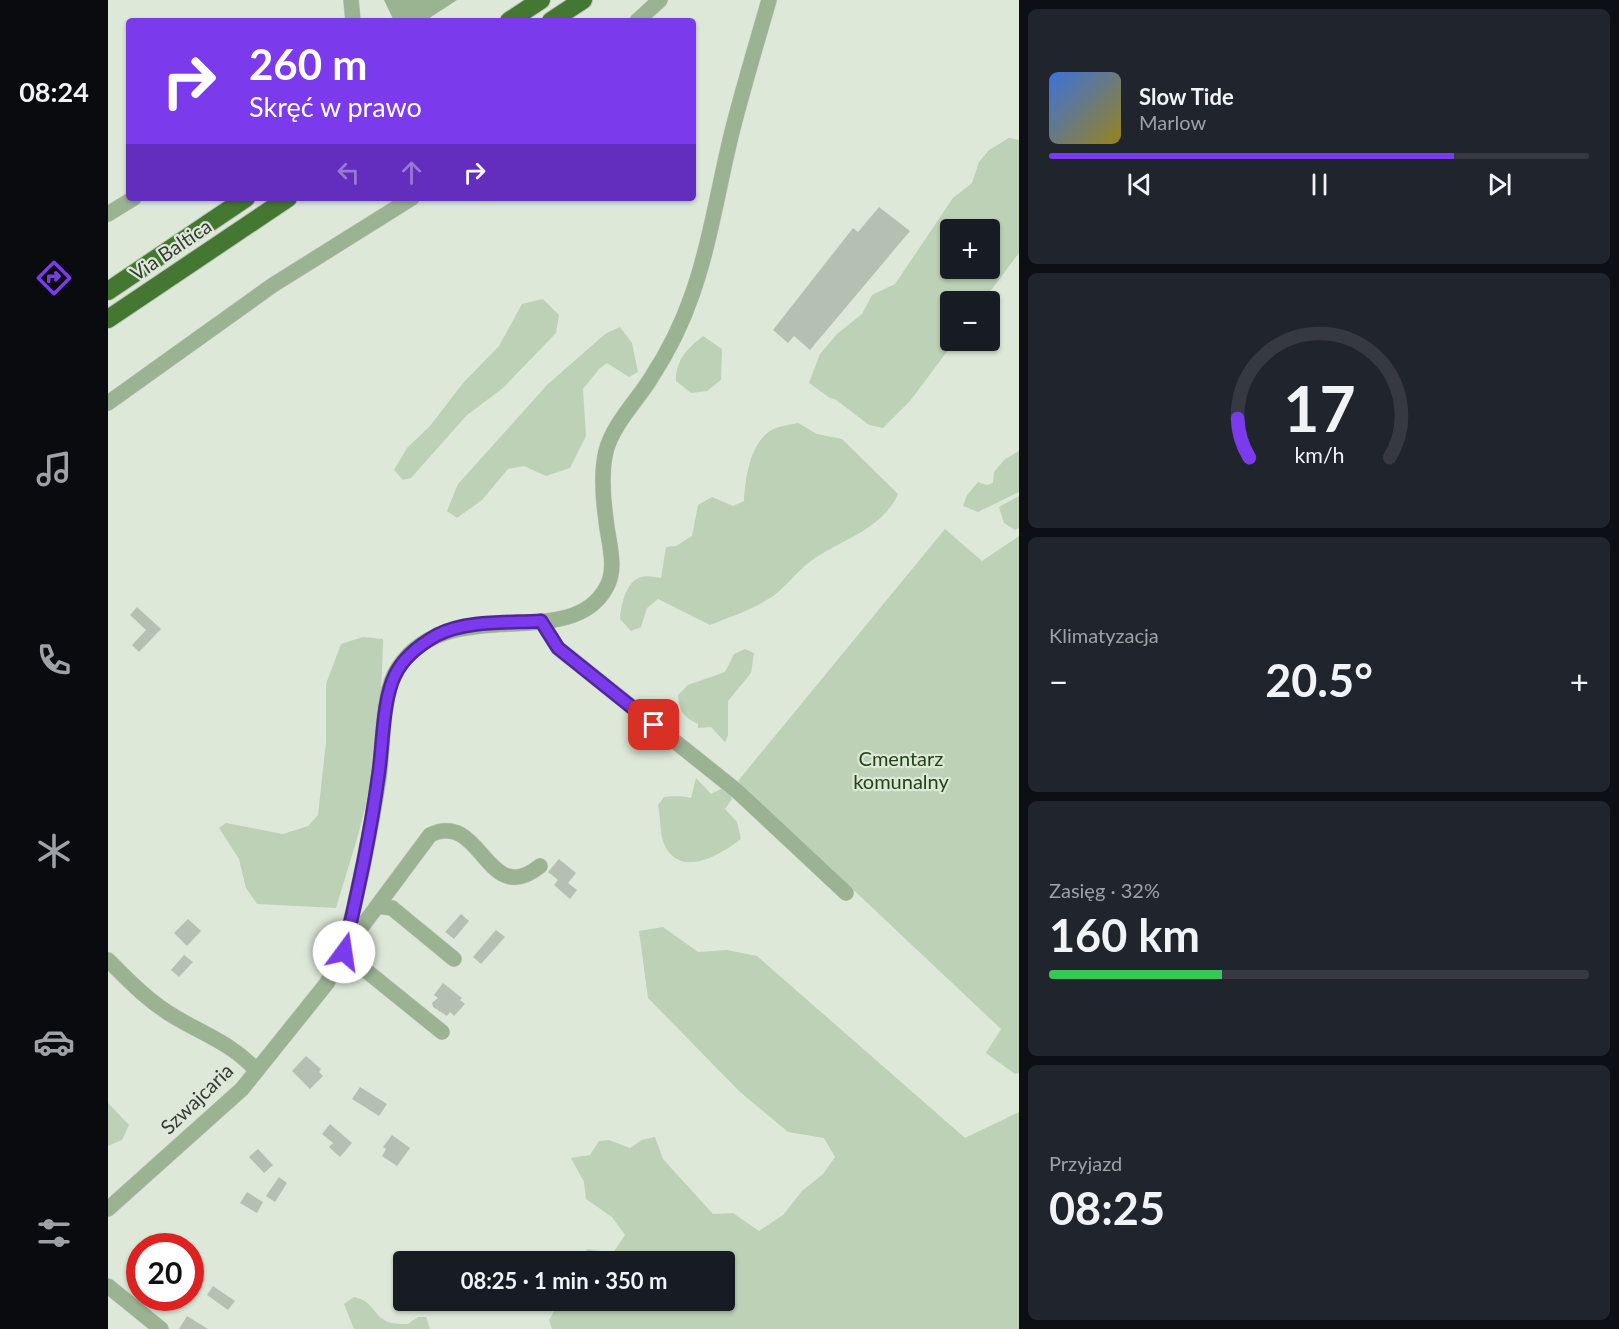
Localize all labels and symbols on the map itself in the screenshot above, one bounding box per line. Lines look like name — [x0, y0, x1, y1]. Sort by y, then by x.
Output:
street label: Via Baltica — [125, 213, 216, 285]
pin — [628, 699, 679, 750]
park label: Cmentarz komunalny — [853, 746, 949, 793]
position arrow — [312, 920, 376, 984]
street label: Szwajcaria — [155, 1058, 238, 1139]
speed limit sign: 20 — [126, 1233, 204, 1311]

